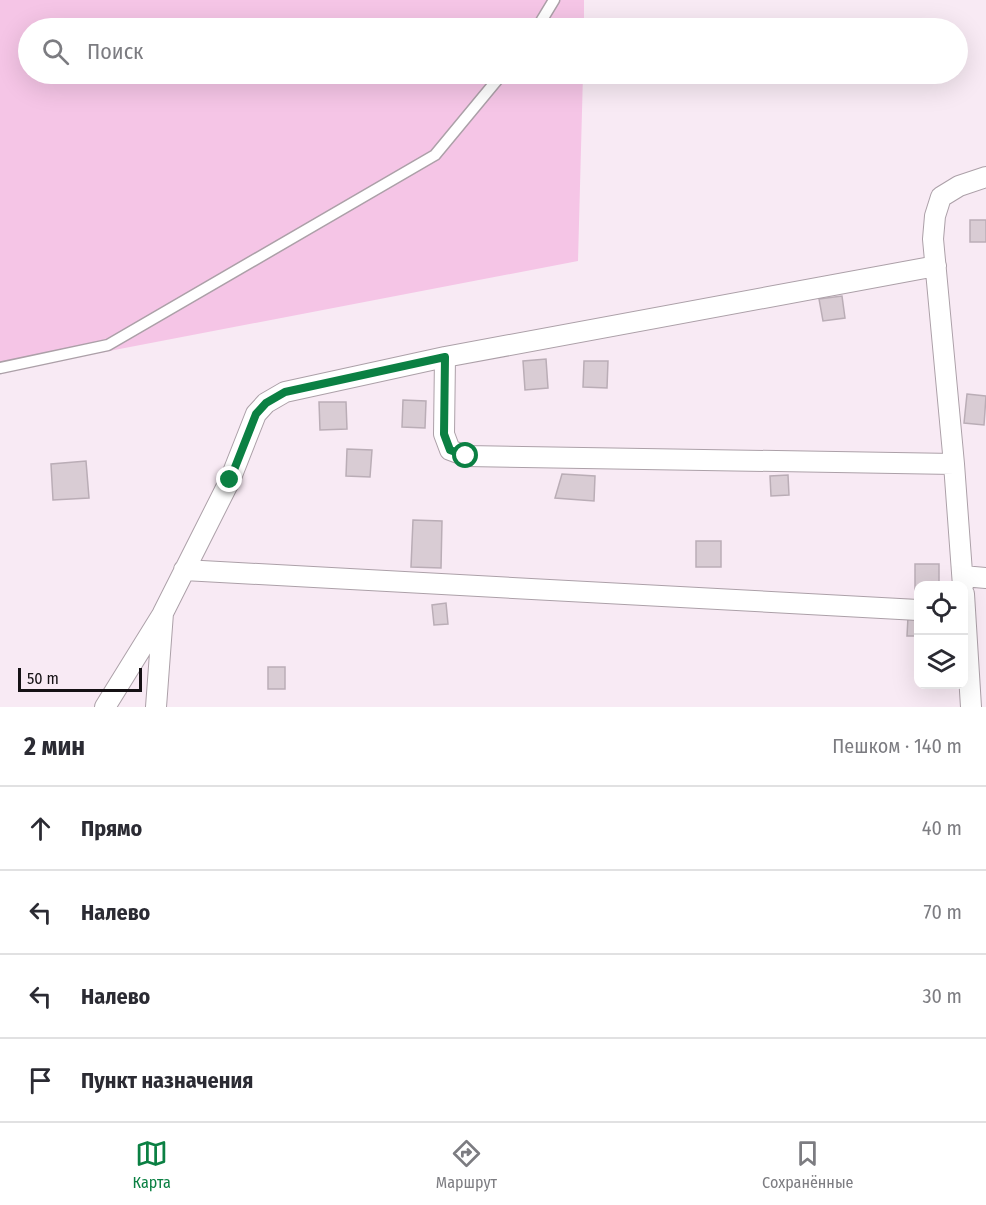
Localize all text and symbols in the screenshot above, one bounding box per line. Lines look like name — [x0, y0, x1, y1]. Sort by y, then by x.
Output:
search box — [18, 18, 968, 84]
icon: search — [39, 35, 72, 68]
text: Поиск — [87, 38, 143, 65]
route start — [452, 442, 478, 468]
route end — [216, 466, 242, 492]
map controls — [914, 581, 968, 689]
button: locate — [914, 581, 968, 635]
button: layers — [914, 635, 968, 689]
scale bar — [18, 665, 142, 692]
text: 50 m — [27, 669, 59, 688]
text: 2 мин — [24, 731, 85, 762]
text: Пешком · 140 m — [832, 734, 962, 758]
icon: ahead — [24, 812, 57, 845]
text: Прямо — [81, 815, 142, 842]
text: 40 m — [922, 816, 962, 840]
icon: left — [24, 896, 57, 929]
text: Налево — [81, 899, 150, 926]
text: 70 m — [924, 900, 962, 924]
icon: left — [24, 980, 57, 1013]
text: Налево — [81, 983, 150, 1010]
text: 30 m — [922, 984, 962, 1008]
icon: arrive — [24, 1064, 57, 1097]
text: Пункт назначения — [81, 1067, 253, 1094]
tab: Карта — [133, 1137, 171, 1192]
tab: Маршрут — [436, 1137, 497, 1192]
tab: Сохранённые — [762, 1137, 853, 1192]

